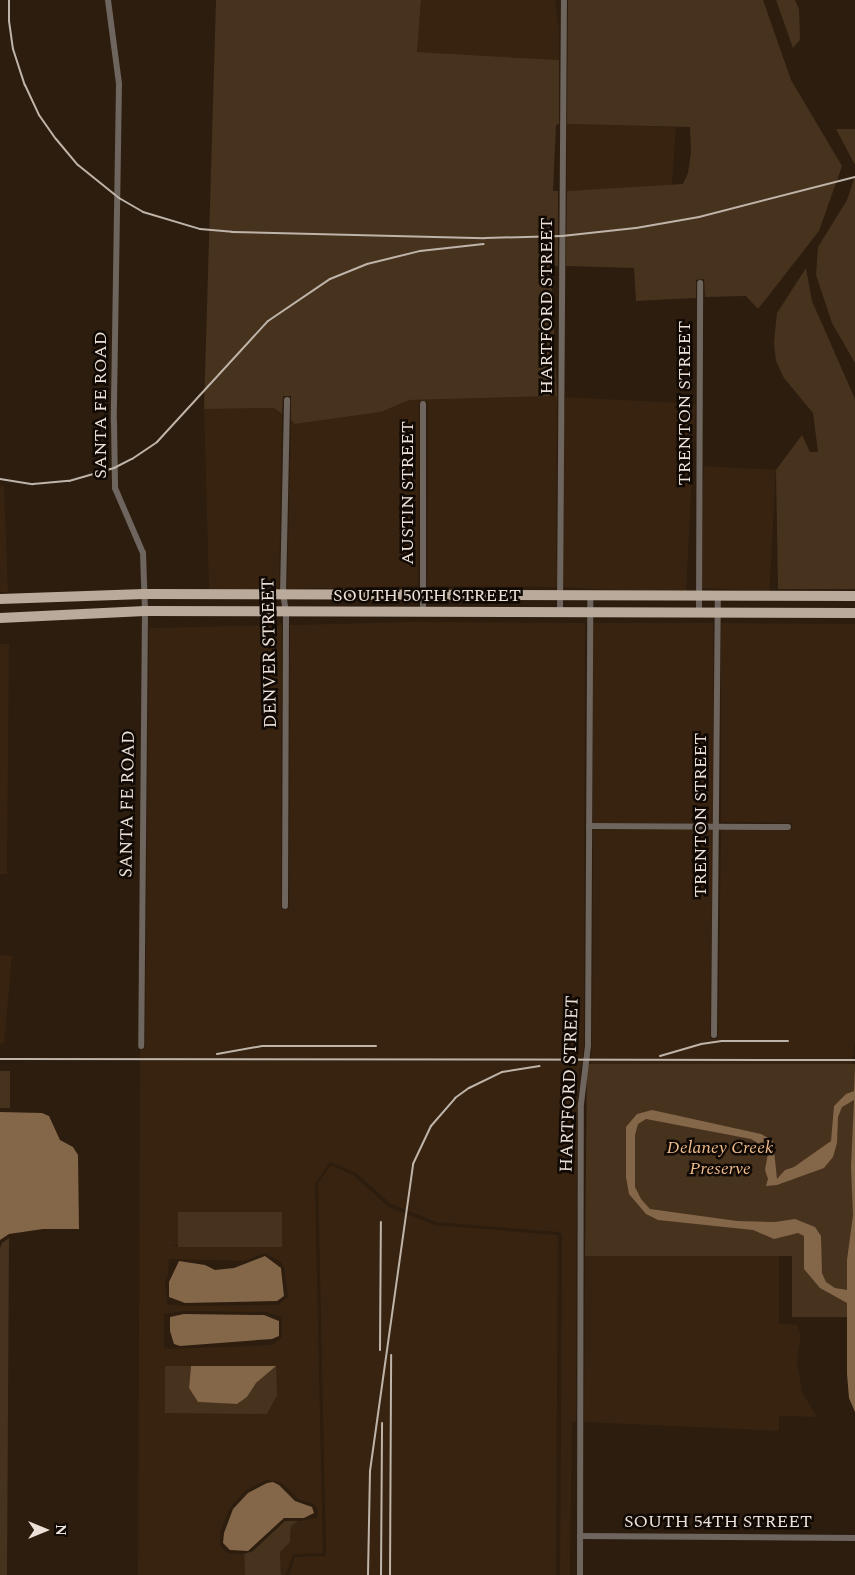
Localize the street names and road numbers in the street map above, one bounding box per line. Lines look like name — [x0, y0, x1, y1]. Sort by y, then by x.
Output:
street label: HARTFORD STREET — [536, 217, 558, 395]
street label: TRENTON STREET — [674, 321, 696, 485]
street label: SANTA FE ROAD — [90, 331, 112, 479]
street label: AUSTIN STREET — [397, 421, 419, 565]
street label: DENVER STREET — [258, 578, 282, 728]
street label: SOUTH 50TH STREET — [333, 585, 521, 607]
street label: SANTA FE ROAD — [116, 730, 140, 878]
street label: TRENTON STREET — [690, 733, 712, 897]
street label: HARTFORD STREET — [556, 995, 584, 1173]
street label: SOUTH 54TH STREET — [624, 1511, 812, 1533]

